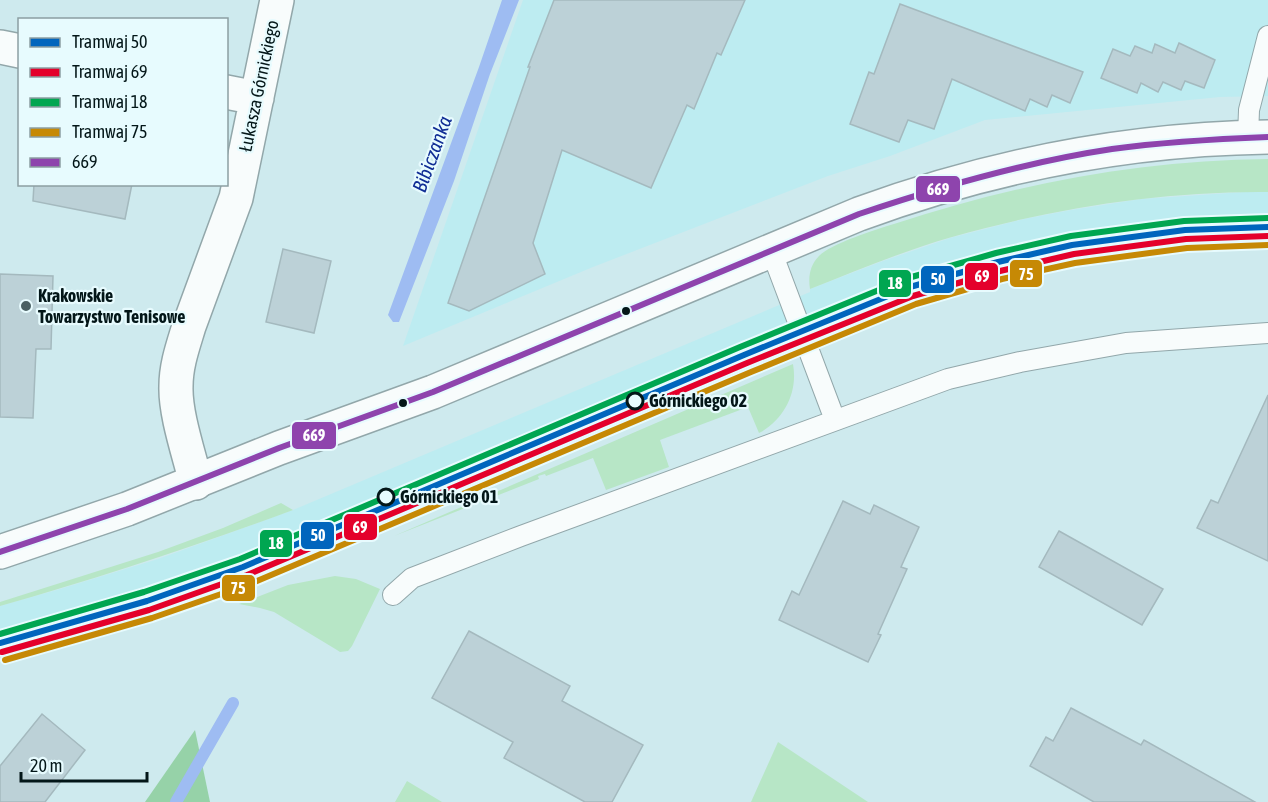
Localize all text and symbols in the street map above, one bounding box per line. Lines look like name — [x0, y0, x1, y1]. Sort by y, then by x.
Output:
legend — [18, 18, 228, 186]
street label: Łukasza Górnickiego — [234, 18, 283, 154]
text: Tramwaj 50 — [72, 31, 148, 52]
text: Tramwaj 69 — [72, 61, 148, 82]
text: Tramwaj 18 — [72, 91, 148, 112]
water label: Bibiczanka — [407, 113, 456, 195]
text: Tramwaj 75 — [72, 121, 148, 142]
text: 669 — [72, 151, 97, 172]
line badge: 669 — [915, 175, 961, 203]
text: 669 — [927, 180, 950, 198]
line badge: 75 — [1009, 259, 1043, 288]
line badge: 69 — [964, 262, 999, 291]
line badge: 50 — [920, 265, 955, 294]
text: 75 — [1018, 265, 1034, 283]
text: 69 — [974, 267, 990, 285]
line badge: 18 — [878, 269, 912, 298]
text: 50 — [930, 270, 946, 288]
text: 18 — [887, 274, 903, 292]
place label: Krakowskie Towarzystwo Tenisowe — [38, 285, 186, 327]
marker: Krakowskie Towarzystwo Tenisowe — [19, 299, 33, 313]
unlabelled marker — [620, 305, 632, 317]
place label: Górnickiego 02 — [649, 390, 747, 411]
marker: Górnickiego 02 — [626, 392, 644, 410]
unlabelled marker — [397, 397, 409, 409]
line badge: 669 — [291, 421, 337, 450]
text: 669 — [303, 426, 326, 444]
place label: Górnickiego 01 — [400, 486, 498, 507]
marker: Górnickiego 01 — [377, 488, 395, 506]
line badge: 69 — [343, 513, 378, 541]
text: 69 — [352, 518, 368, 536]
line badge: 50 — [300, 521, 335, 550]
text: 50 — [310, 526, 326, 544]
line badge: 18 — [259, 529, 293, 558]
text: 18 — [268, 534, 284, 552]
line badge: 75 — [221, 574, 256, 602]
text: 75 — [230, 579, 246, 597]
scale bar — [21, 745, 147, 783]
text: 20 m — [30, 755, 62, 776]

